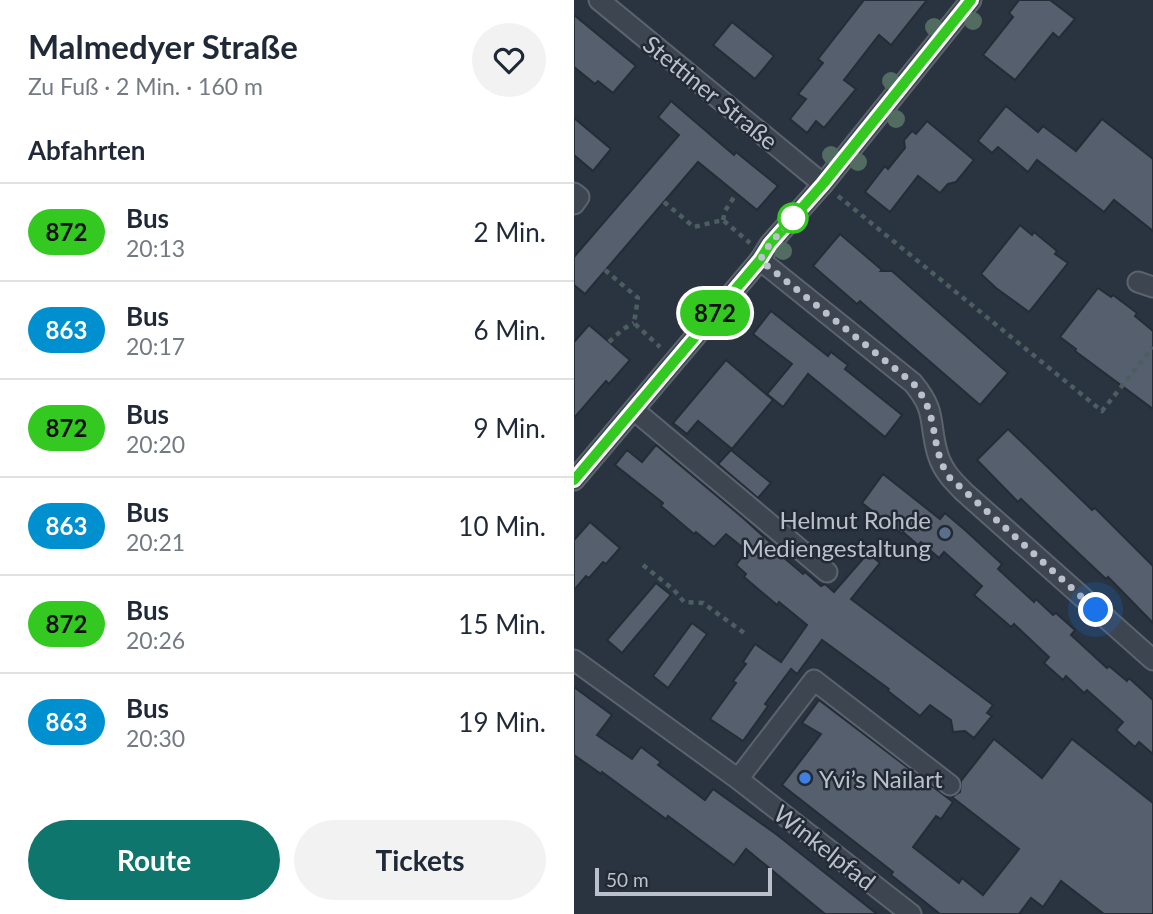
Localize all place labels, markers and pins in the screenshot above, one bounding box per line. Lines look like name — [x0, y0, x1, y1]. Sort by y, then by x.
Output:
unlabelled marker — [778, 203, 808, 233]
place label: Helmut Rohde Mediengestaltung — [742, 505, 931, 562]
marker: Helmut Rohde Mediengestaltung — [937, 525, 953, 541]
place label: Yvi’s Nailart — [819, 764, 943, 793]
marker: Yvi’s Nailart — [797, 770, 813, 786]

